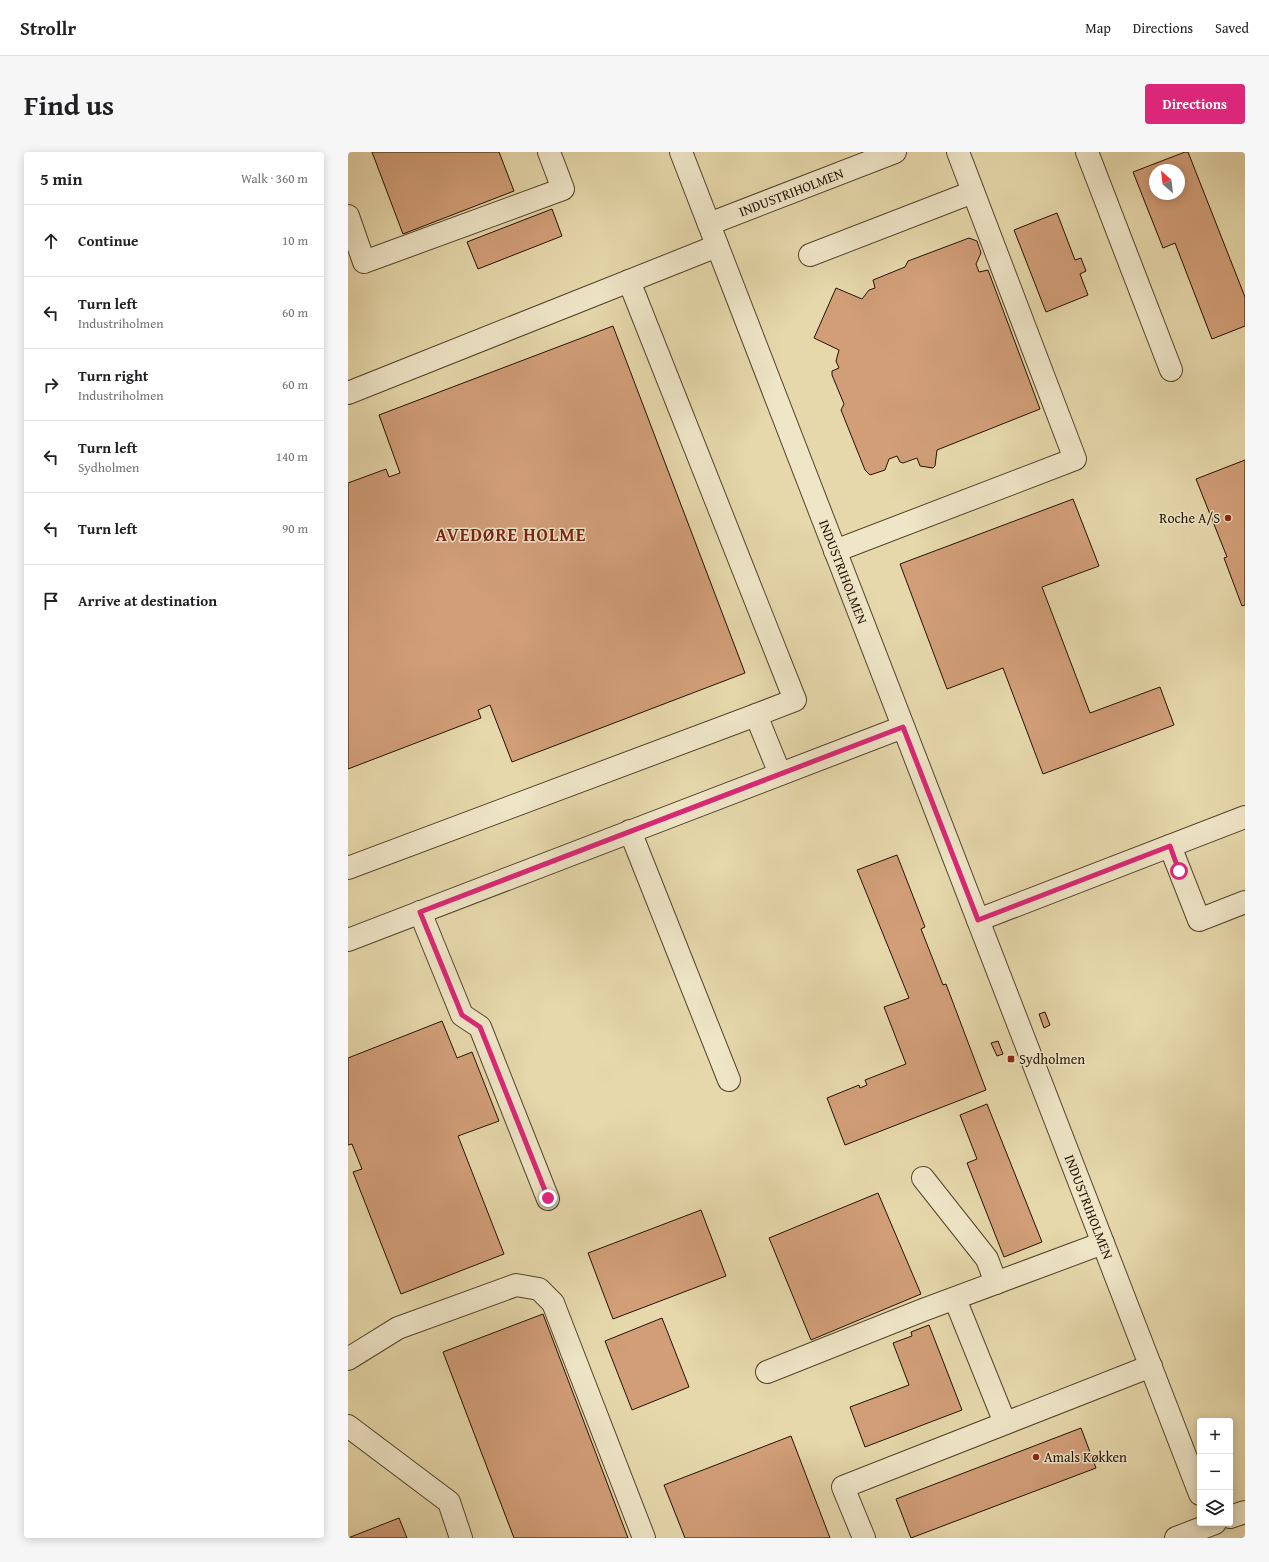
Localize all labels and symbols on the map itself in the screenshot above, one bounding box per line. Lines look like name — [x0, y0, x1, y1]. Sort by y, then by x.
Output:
street label: INDUSTRIHOLMEN — [736, 163, 846, 222]
north arrow — [1149, 164, 1185, 200]
place label: Roche A/S — [1159, 508, 1220, 528]
marker: Roche A/S — [1223, 513, 1233, 523]
street label: INDUSTRIHOLMEN — [814, 516, 873, 627]
district label: AVEDØRE HOLME — [436, 521, 586, 548]
route start — [1170, 862, 1188, 880]
place label: Sydholmen — [1019, 1049, 1085, 1069]
marker: Sydholmen — [1006, 1054, 1016, 1064]
street label: INDUSTRIHOLMEN — [1060, 1152, 1118, 1262]
route end — [539, 1189, 557, 1207]
place label: Amals Køkken — [1044, 1447, 1127, 1467]
marker: Amals Køkken — [1031, 1452, 1041, 1462]

